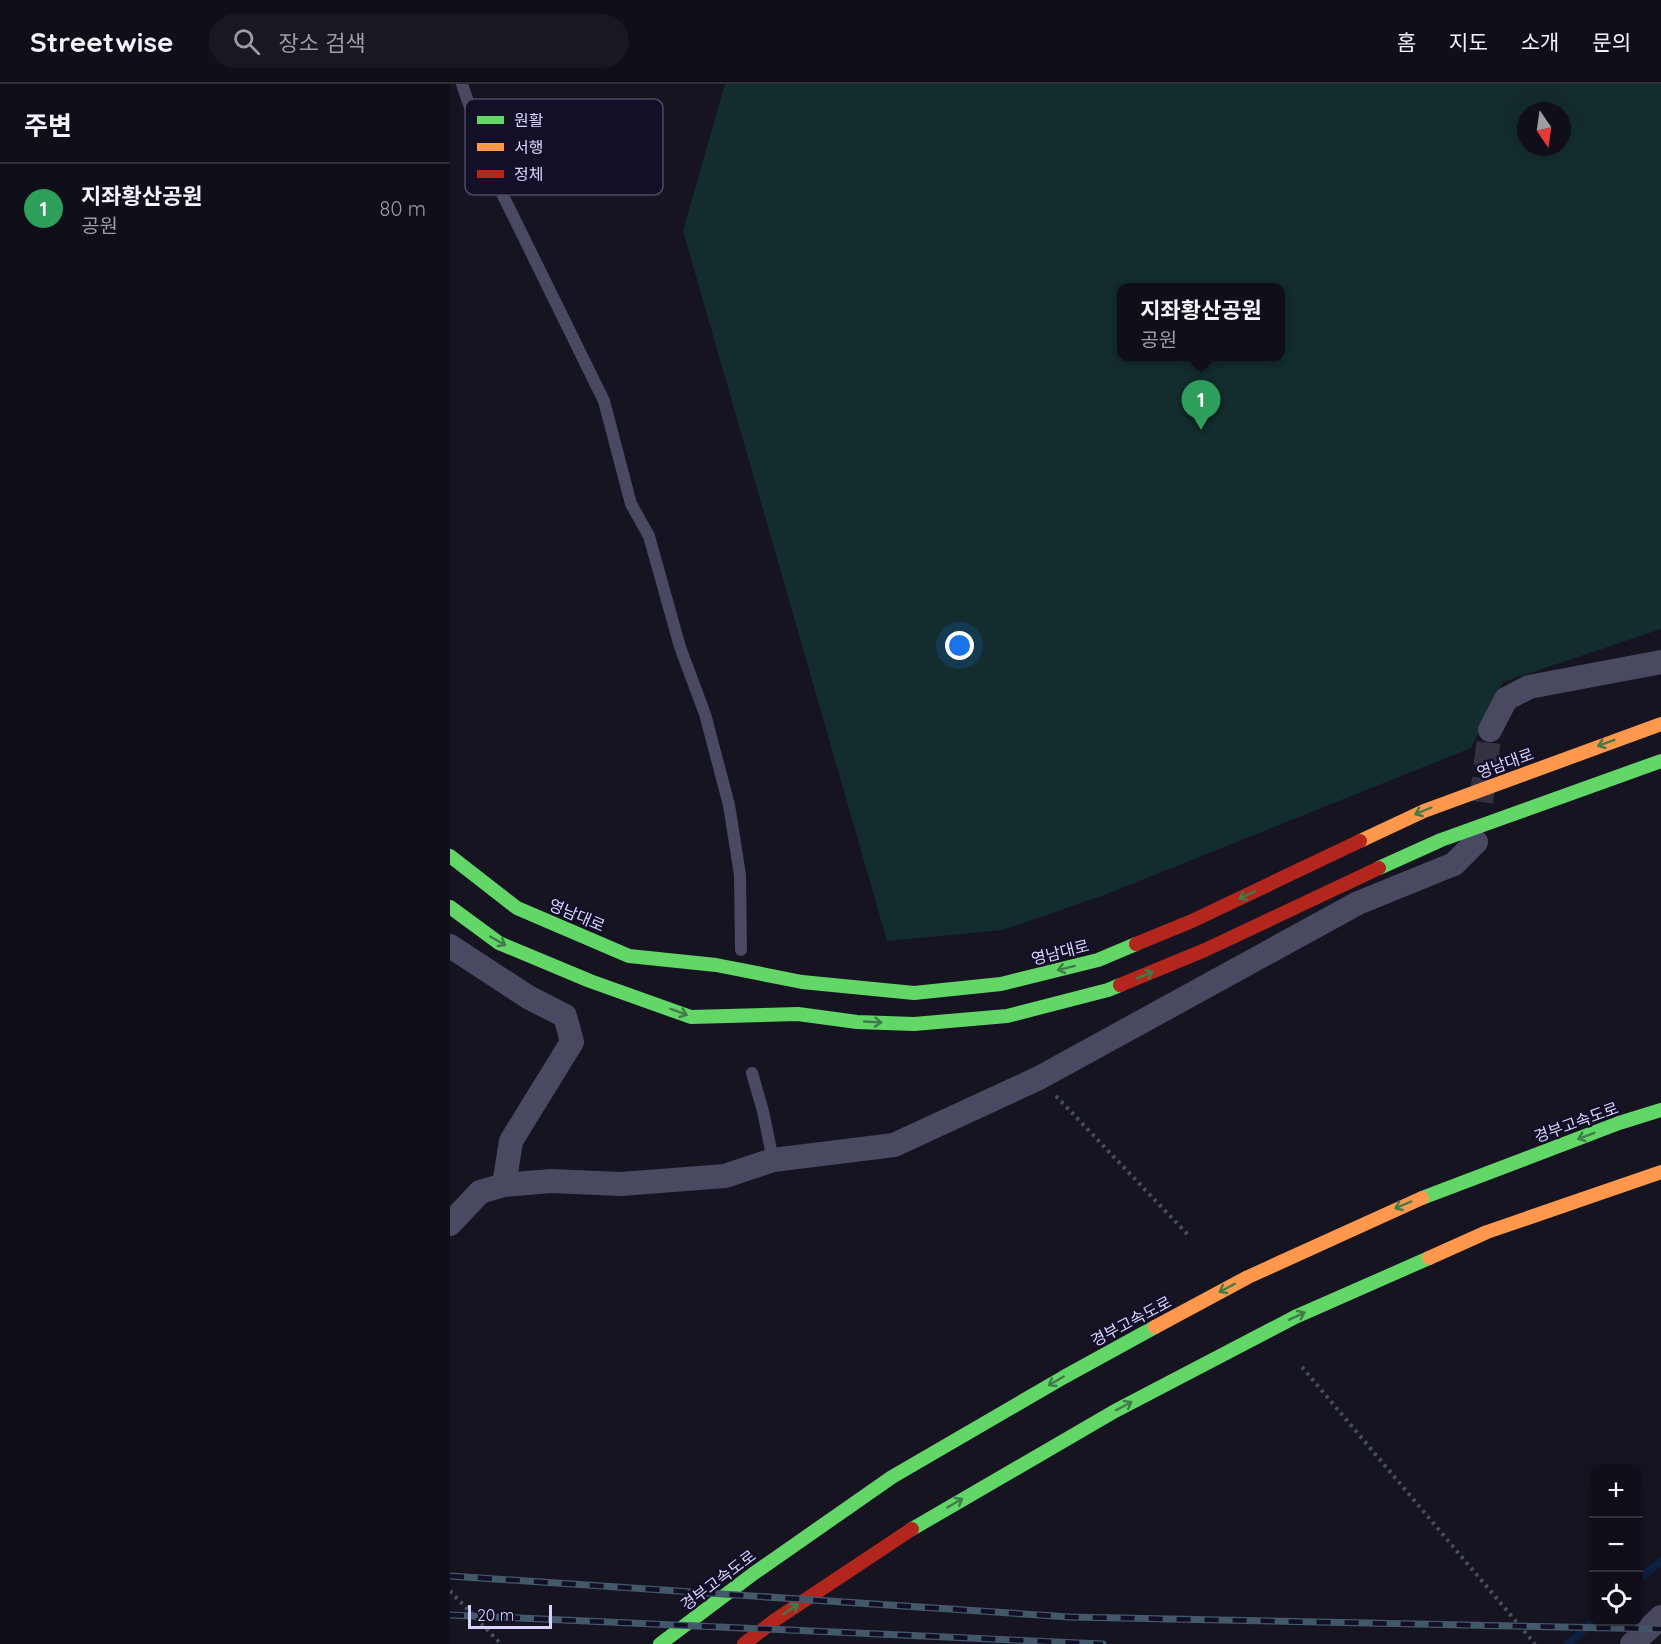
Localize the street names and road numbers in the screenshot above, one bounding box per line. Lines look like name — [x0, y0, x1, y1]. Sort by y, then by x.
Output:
street label: 영남대로 — [1474, 743, 1536, 782]
street label: 영남대로 — [546, 894, 608, 936]
street label: 영남대로 — [1029, 935, 1091, 969]
street label: 경부고속도로 — [1531, 1097, 1621, 1147]
street label: 경부고속도로 — [1087, 1291, 1175, 1351]
street label: 경부고속도로 — [677, 1545, 760, 1615]

